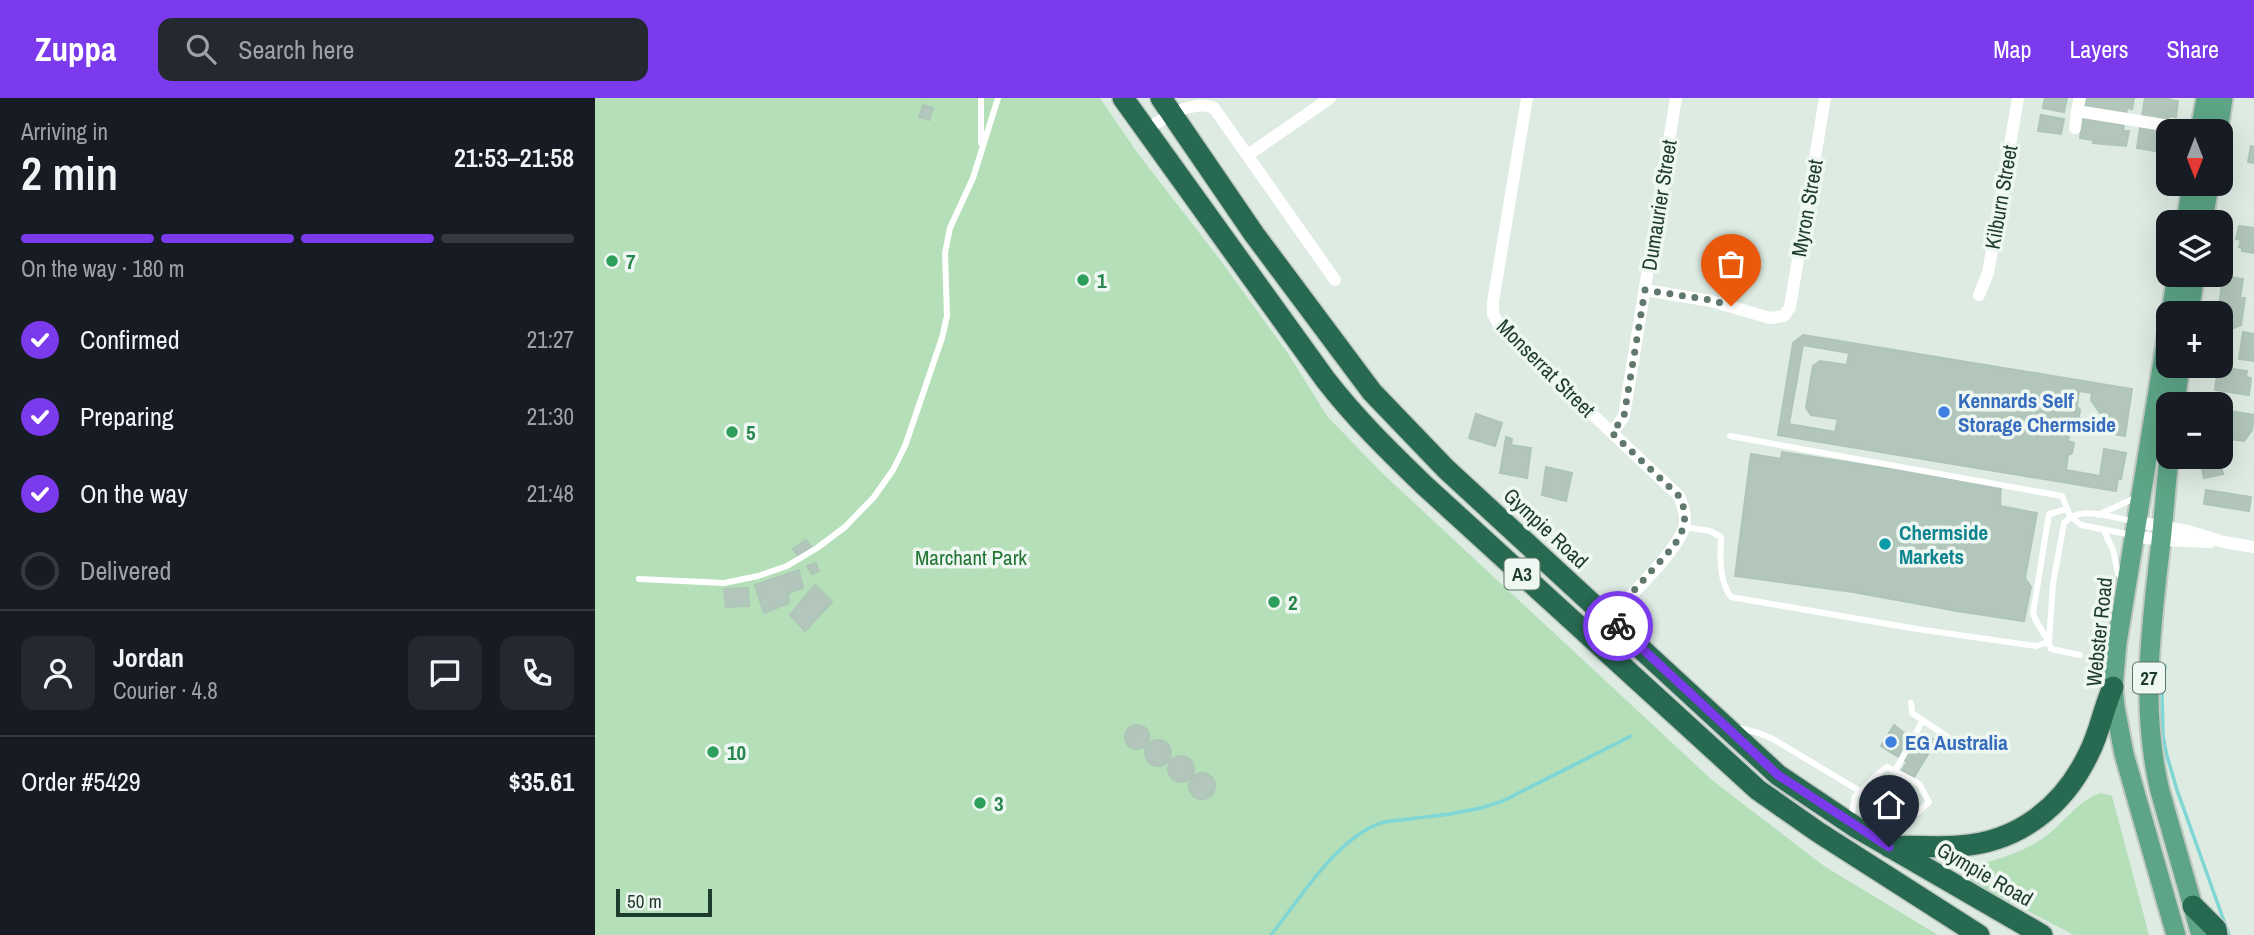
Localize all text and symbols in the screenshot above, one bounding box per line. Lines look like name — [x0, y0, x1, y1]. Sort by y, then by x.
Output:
search box — [158, 18, 648, 81]
text: Zuppa — [35, 27, 116, 71]
icon: search — [182, 30, 220, 68]
text: Search here — [238, 32, 354, 67]
text: Map — [1993, 33, 2031, 65]
text: Layers — [2069, 33, 2128, 65]
text: Share — [2166, 33, 2219, 65]
text: Arriving in — [21, 116, 108, 147]
north arrow — [2156, 119, 2233, 196]
map controls — [2156, 119, 2233, 469]
street label: Dumaurier Street — [1634, 137, 1684, 272]
text: 21:53–21:58 — [454, 140, 574, 175]
text: 2 min — [21, 142, 118, 204]
street label: Kilburn Street — [1978, 142, 2024, 251]
street label: Myron Street — [1784, 157, 1830, 259]
button: layers — [2156, 210, 2233, 287]
pin — [1701, 234, 1761, 306]
icon: bag — [1712, 245, 1750, 283]
place label: 7 — [626, 247, 636, 276]
text: On the way · 180 m — [21, 253, 185, 284]
marker: 7 — [604, 253, 620, 269]
place label: 1 — [1097, 266, 1107, 295]
marker: 1 — [1075, 272, 1091, 288]
button: + — [2156, 301, 2233, 378]
street label: Monserrat Street — [1490, 312, 1602, 424]
icon: check — [21, 321, 59, 359]
text: Confirmed — [80, 322, 180, 357]
text: 21:27 — [527, 324, 574, 355]
place label: Kennards Self Storage Chermside — [1958, 386, 2116, 439]
button: − — [2156, 392, 2233, 469]
icon: check — [21, 398, 59, 436]
text: Preparing — [80, 399, 174, 434]
text: 21:30 — [527, 401, 574, 432]
marker: Kennards Self Storage Chermside — [1936, 404, 1952, 420]
place label: 5 — [746, 418, 756, 447]
marker: 5 — [724, 424, 740, 440]
icon: check — [21, 475, 59, 513]
text: On the way — [80, 476, 188, 511]
text: 21:48 — [527, 478, 574, 509]
street label: Gympie Road — [1497, 481, 1595, 575]
place label: Chermside Markets — [1899, 518, 1988, 571]
marker: Chermside Markets — [1877, 536, 1893, 552]
park label: Marchant Park — [915, 543, 1027, 572]
text: Delivered — [80, 553, 171, 588]
road number: A3 — [1504, 559, 1539, 589]
street label: Webster Road — [2079, 576, 2119, 688]
place label: 2 — [1288, 588, 1298, 617]
courier — [1583, 591, 1653, 661]
marker: 2 — [1266, 594, 1282, 610]
icon: bike — [1599, 607, 1637, 645]
button: person — [21, 636, 95, 710]
button: chat — [408, 636, 482, 710]
button: phone — [500, 636, 574, 710]
text: Jordan — [113, 640, 184, 675]
road number: 27 — [2133, 663, 2165, 694]
text: Courier · 4.8 — [113, 675, 218, 706]
place label: EG Australia — [1905, 728, 2008, 757]
marker: EG Australia — [1883, 734, 1899, 750]
place label: 10 — [727, 738, 746, 767]
marker: 10 — [705, 744, 721, 760]
text: Order #5429 — [21, 764, 141, 799]
text: $35.61 — [509, 764, 574, 799]
pin — [1859, 775, 1919, 847]
icon: home — [1870, 786, 1908, 824]
place label: 3 — [994, 789, 1004, 818]
marker: 3 — [972, 795, 988, 811]
street label: Gympie Road — [1932, 835, 2038, 913]
scale bar — [616, 886, 712, 918]
text: 50 m — [627, 888, 662, 914]

